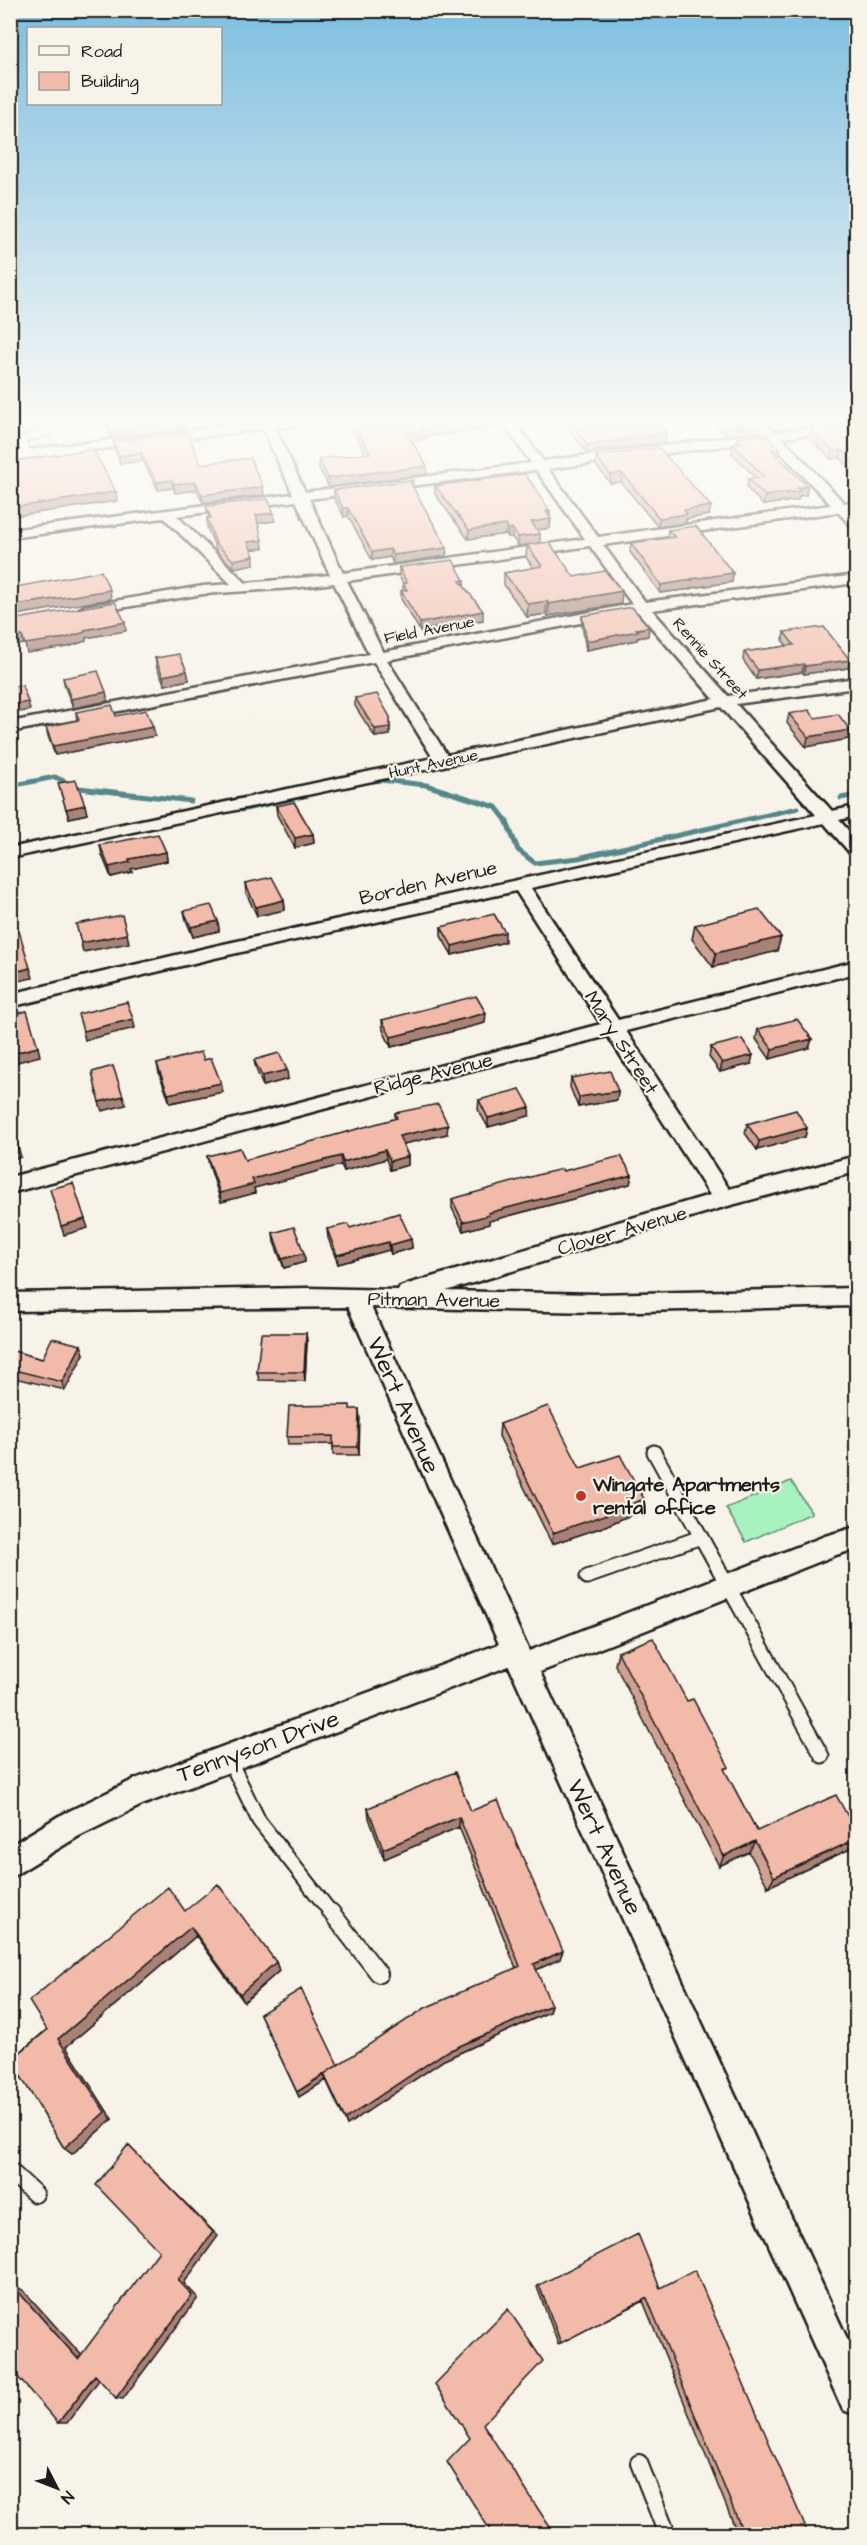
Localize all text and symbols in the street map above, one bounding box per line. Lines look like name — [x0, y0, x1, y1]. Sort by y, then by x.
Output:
legend — [27, 27, 222, 105]
text: Road — [81, 39, 122, 64]
text: Building — [81, 69, 139, 95]
street label: Field Avenue — [382, 610, 476, 649]
street label: Rennie Street — [668, 613, 753, 705]
street label: Hunt Avenue — [387, 744, 480, 784]
street label: Borden Avenue — [357, 853, 500, 912]
street label: Mary Street — [576, 985, 665, 1100]
street label: Ridge Avenue — [371, 1046, 496, 1103]
street label: Clover Avenue — [554, 1199, 691, 1263]
street label: Pitman Avenue — [367, 1285, 501, 1315]
street label: Wert Avenue — [358, 1332, 448, 1479]
place label: Wingate Apartments rental office — [592, 1471, 780, 1522]
marker: Wingate Apartments rental office — [574, 1489, 588, 1503]
street label: Tennyson Drive — [173, 1702, 344, 1793]
street label: Wert Avenue — [558, 1774, 650, 1921]
north arrow — [27, 2458, 87, 2518]
text: N — [56, 2486, 79, 2508]

